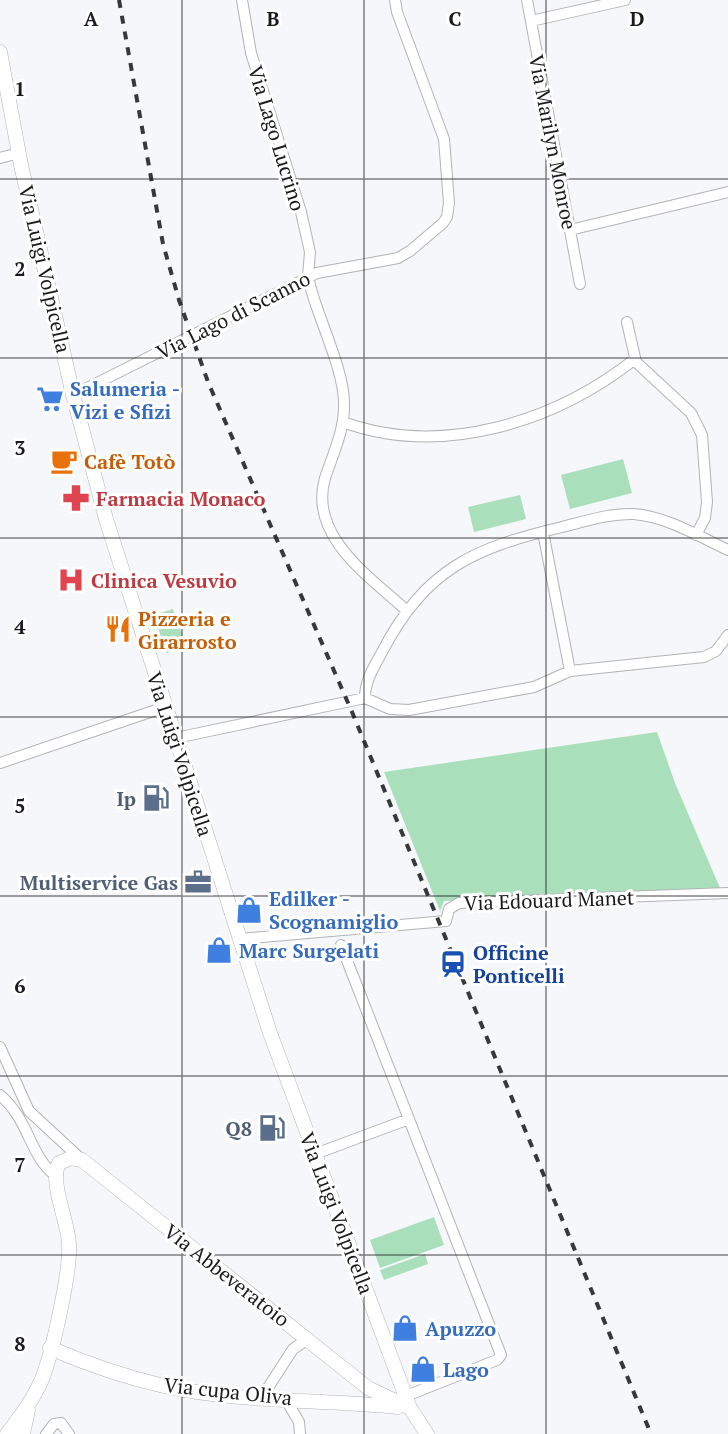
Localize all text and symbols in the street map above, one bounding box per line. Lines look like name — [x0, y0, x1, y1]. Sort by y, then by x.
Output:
text: A — [84, 5, 99, 32]
text: B — [267, 5, 280, 32]
text: C — [448, 5, 462, 32]
text: D — [630, 5, 644, 32]
street label: Via Marilyn Monroe — [523, 52, 583, 232]
street label: Via Lago Lucrino — [242, 62, 312, 214]
text: 1 — [14, 75, 26, 102]
street label: Via Luigi Volpicella — [13, 182, 77, 356]
text: 2 — [14, 255, 26, 282]
street label: Via Lago di Scanno — [152, 265, 314, 365]
place label: Salumeria - Vizi e Sfizi — [70, 375, 180, 425]
supermarket icon: Salumeria - Vizi e Sfizi — [35, 384, 65, 414]
text: 3 — [14, 434, 26, 461]
cafe icon: Cafè Totò — [49, 446, 79, 476]
place label: Cafè Totò — [84, 448, 175, 475]
pharmacy icon: Farmacia Monaco — [61, 483, 91, 513]
place label: Farmacia Monaco — [96, 485, 266, 512]
hospital icon: Clinica Vesuvio — [56, 565, 86, 595]
place label: Clinica Vesuvio — [91, 567, 237, 594]
place label: Pizzeria e Girarrosto — [138, 605, 237, 655]
text: 4 — [14, 613, 26, 640]
restaurant icon: Pizzeria e Girarrosto — [103, 614, 133, 644]
street label: Via Luigi Volpicella — [141, 668, 219, 840]
fuel station icon: Ip — [141, 783, 171, 813]
place label: Ip — [116, 785, 136, 812]
text: 5 — [14, 792, 26, 819]
office icon: Multiservice Gas — [183, 867, 213, 897]
place label: Multiservice Gas — [20, 869, 178, 896]
street label: Via Edouard Manet — [463, 884, 635, 916]
place label: Edilker - Scognamiglio — [269, 885, 398, 935]
shop icon: Edilker - Scognamiglio — [234, 895, 264, 925]
shop icon: Marc Surgelati — [204, 935, 234, 965]
place label: Marc Surgelati — [239, 937, 379, 964]
place label: Officine Ponticelli — [473, 939, 565, 989]
station icon: Officine Ponticelli — [438, 949, 468, 979]
text: 6 — [14, 972, 26, 999]
fuel station icon: Q8 — [257, 1113, 287, 1143]
place label: Q8 — [226, 1115, 252, 1142]
street label: Via Luigi Volpicella — [294, 1128, 380, 1298]
text: 7 — [14, 1151, 26, 1178]
street label: Via Abbeveratoio — [159, 1217, 295, 1333]
shop icon: Apuzzo — [390, 1313, 420, 1343]
place label: Apuzzo — [425, 1315, 496, 1342]
text: 8 — [14, 1330, 26, 1357]
shop icon: Lago — [408, 1354, 438, 1384]
place label: Lago — [443, 1356, 489, 1383]
street label: Via cupa Oliva — [163, 1371, 293, 1411]

